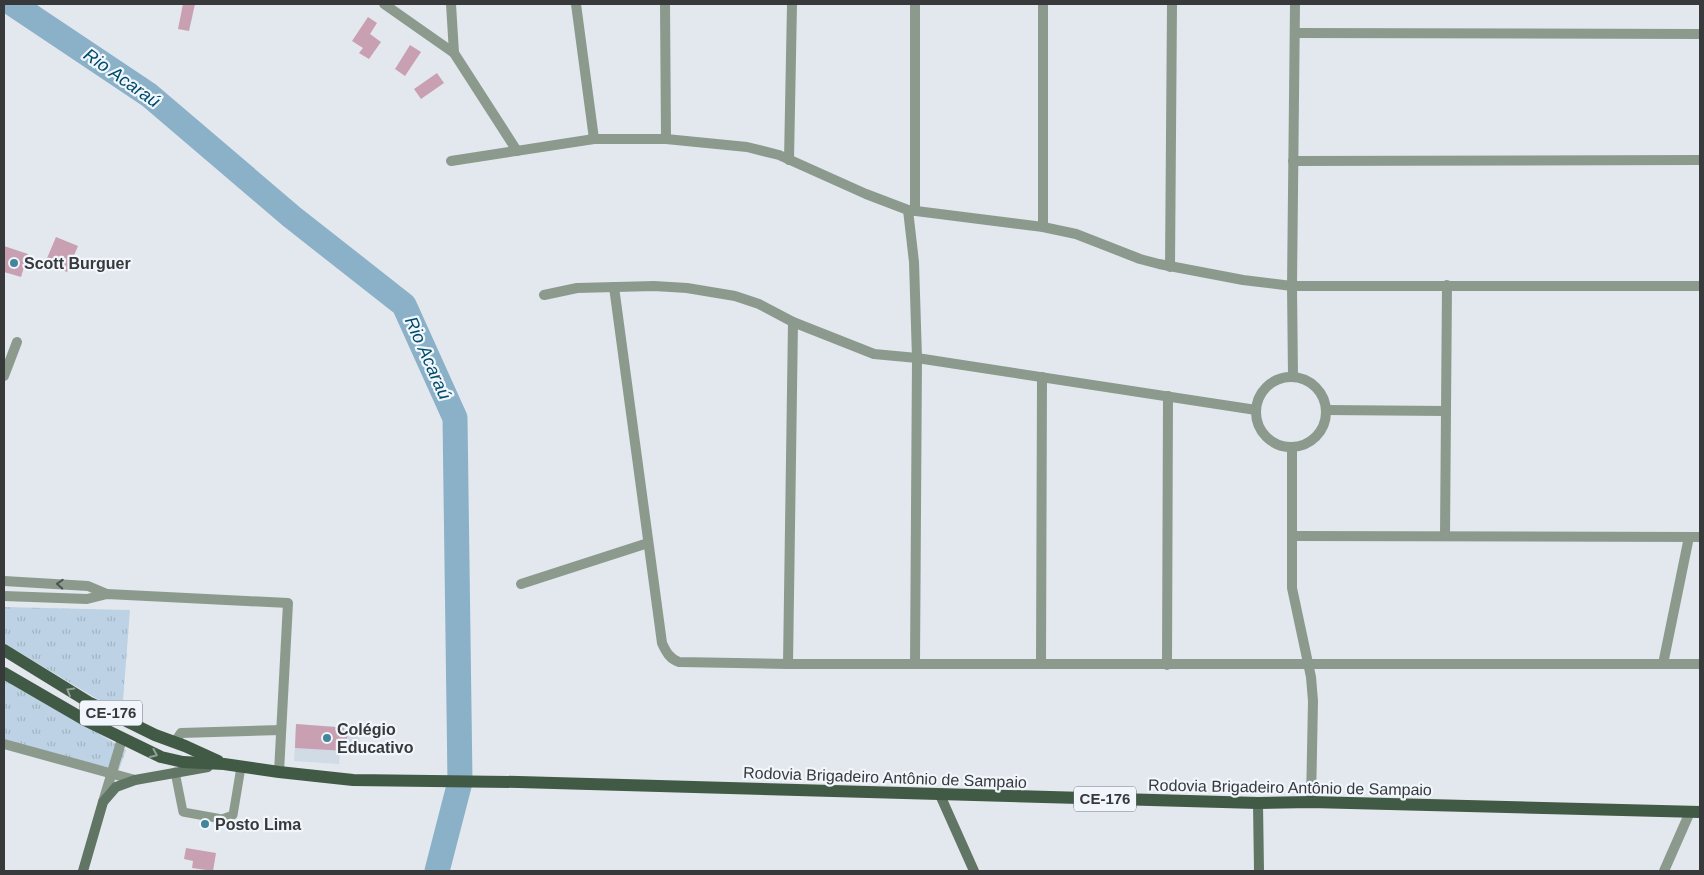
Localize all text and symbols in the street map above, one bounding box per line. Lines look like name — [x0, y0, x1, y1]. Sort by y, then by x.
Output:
water label: Rio Acaraú — [80, 44, 164, 112]
place label: Scott Burguer — [24, 255, 131, 272]
marker: Scott Burguer — [8, 257, 20, 269]
water label: Rio Acaraú — [401, 314, 455, 402]
one-way arrow — [56, 578, 64, 589]
one-way arrow — [67, 687, 76, 697]
road number: CE-176 — [80, 700, 142, 726]
place label: Colégio Educativo — [337, 721, 414, 756]
marker: Colégio Educativo — [321, 732, 333, 744]
one-way arrow — [149, 747, 158, 758]
street label: Rodovia Brigadeiro Antônio de Sampaio — [743, 764, 1027, 791]
street label: Rodovia Brigadeiro Antônio de Sampaio — [1148, 777, 1432, 798]
road number: CE-176 — [1074, 786, 1136, 812]
place label: Posto Lima — [215, 816, 301, 833]
marker: Posto Lima — [199, 818, 211, 830]

